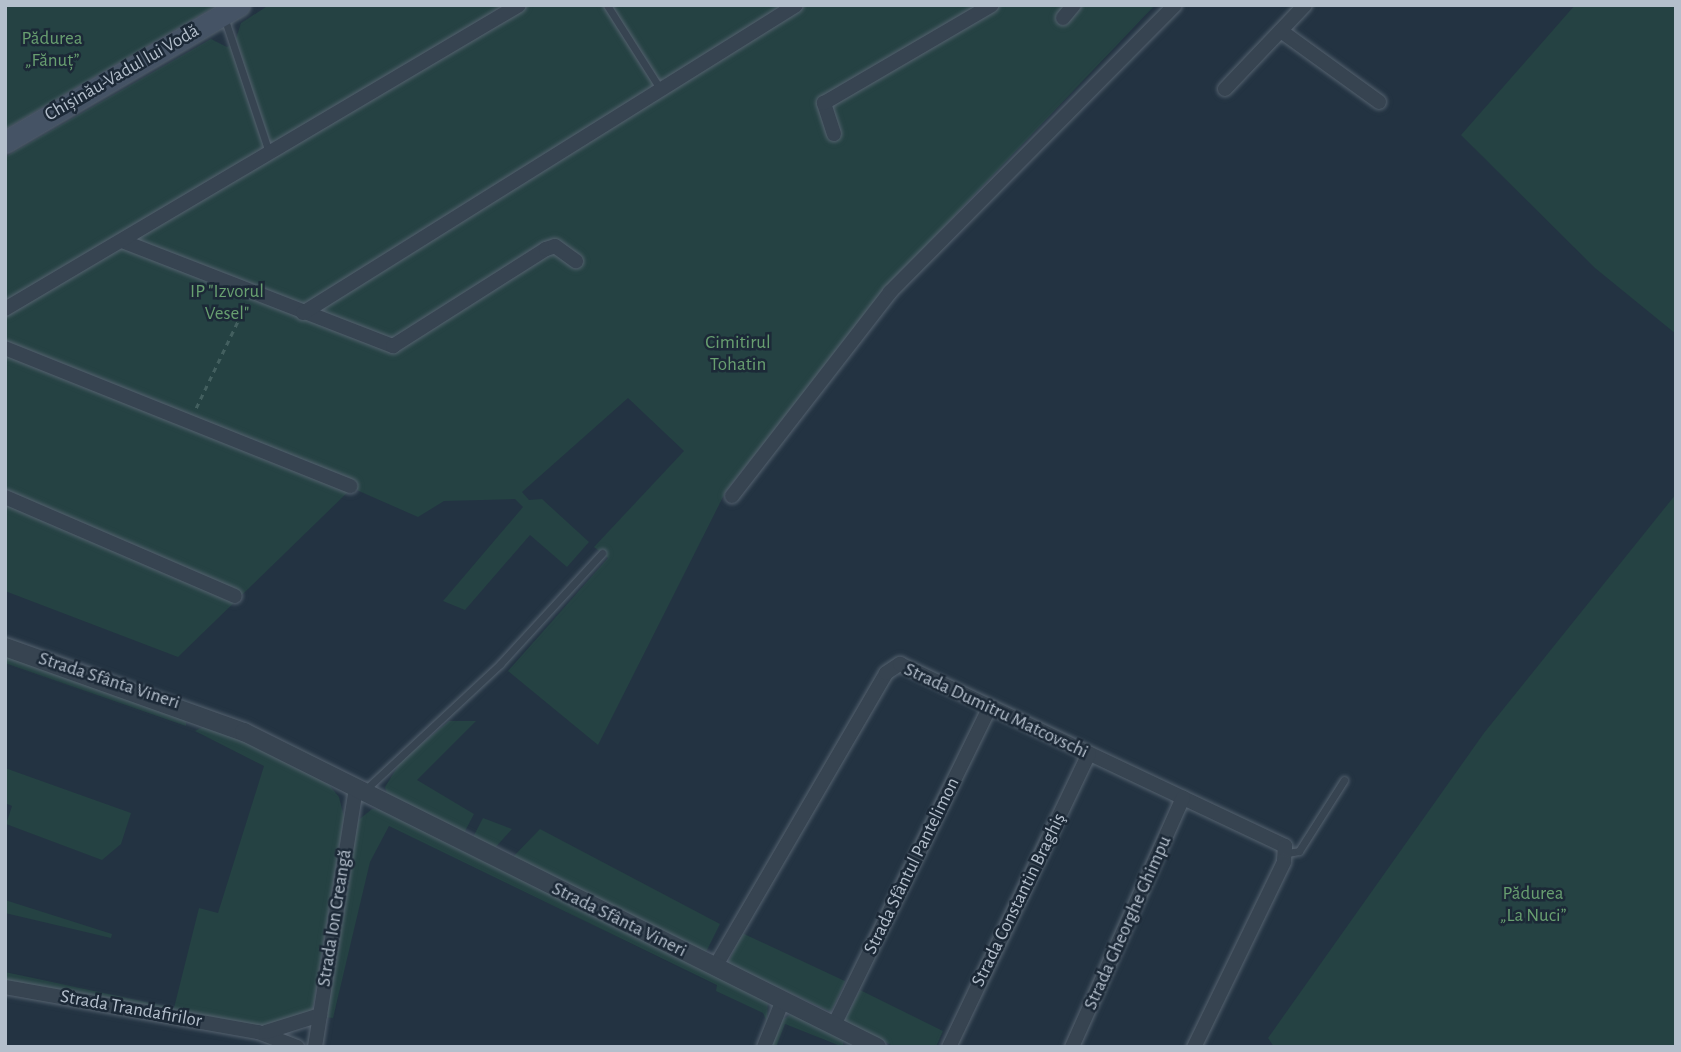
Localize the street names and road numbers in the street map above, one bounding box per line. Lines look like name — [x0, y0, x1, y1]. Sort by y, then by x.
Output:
street label: Chișinău-Vadul lui Vodă — [41, 20, 203, 126]
street label: Strada Sfânta Vineri — [36, 647, 182, 715]
street label: Strada Dumitru Matcovschi — [900, 658, 1092, 764]
street label: Strada Sfântul Pantelimon — [859, 774, 965, 958]
street label: Strada Constantin Braghiş — [967, 809, 1071, 991]
street label: Strada Gheorghe Ghimpu — [1079, 833, 1177, 1013]
street label: Strada Ion Creangă — [313, 848, 357, 988]
street label: Strada Sfânta Vineri — [548, 878, 690, 962]
street label: Strada Trandafirilor — [58, 985, 204, 1033]

